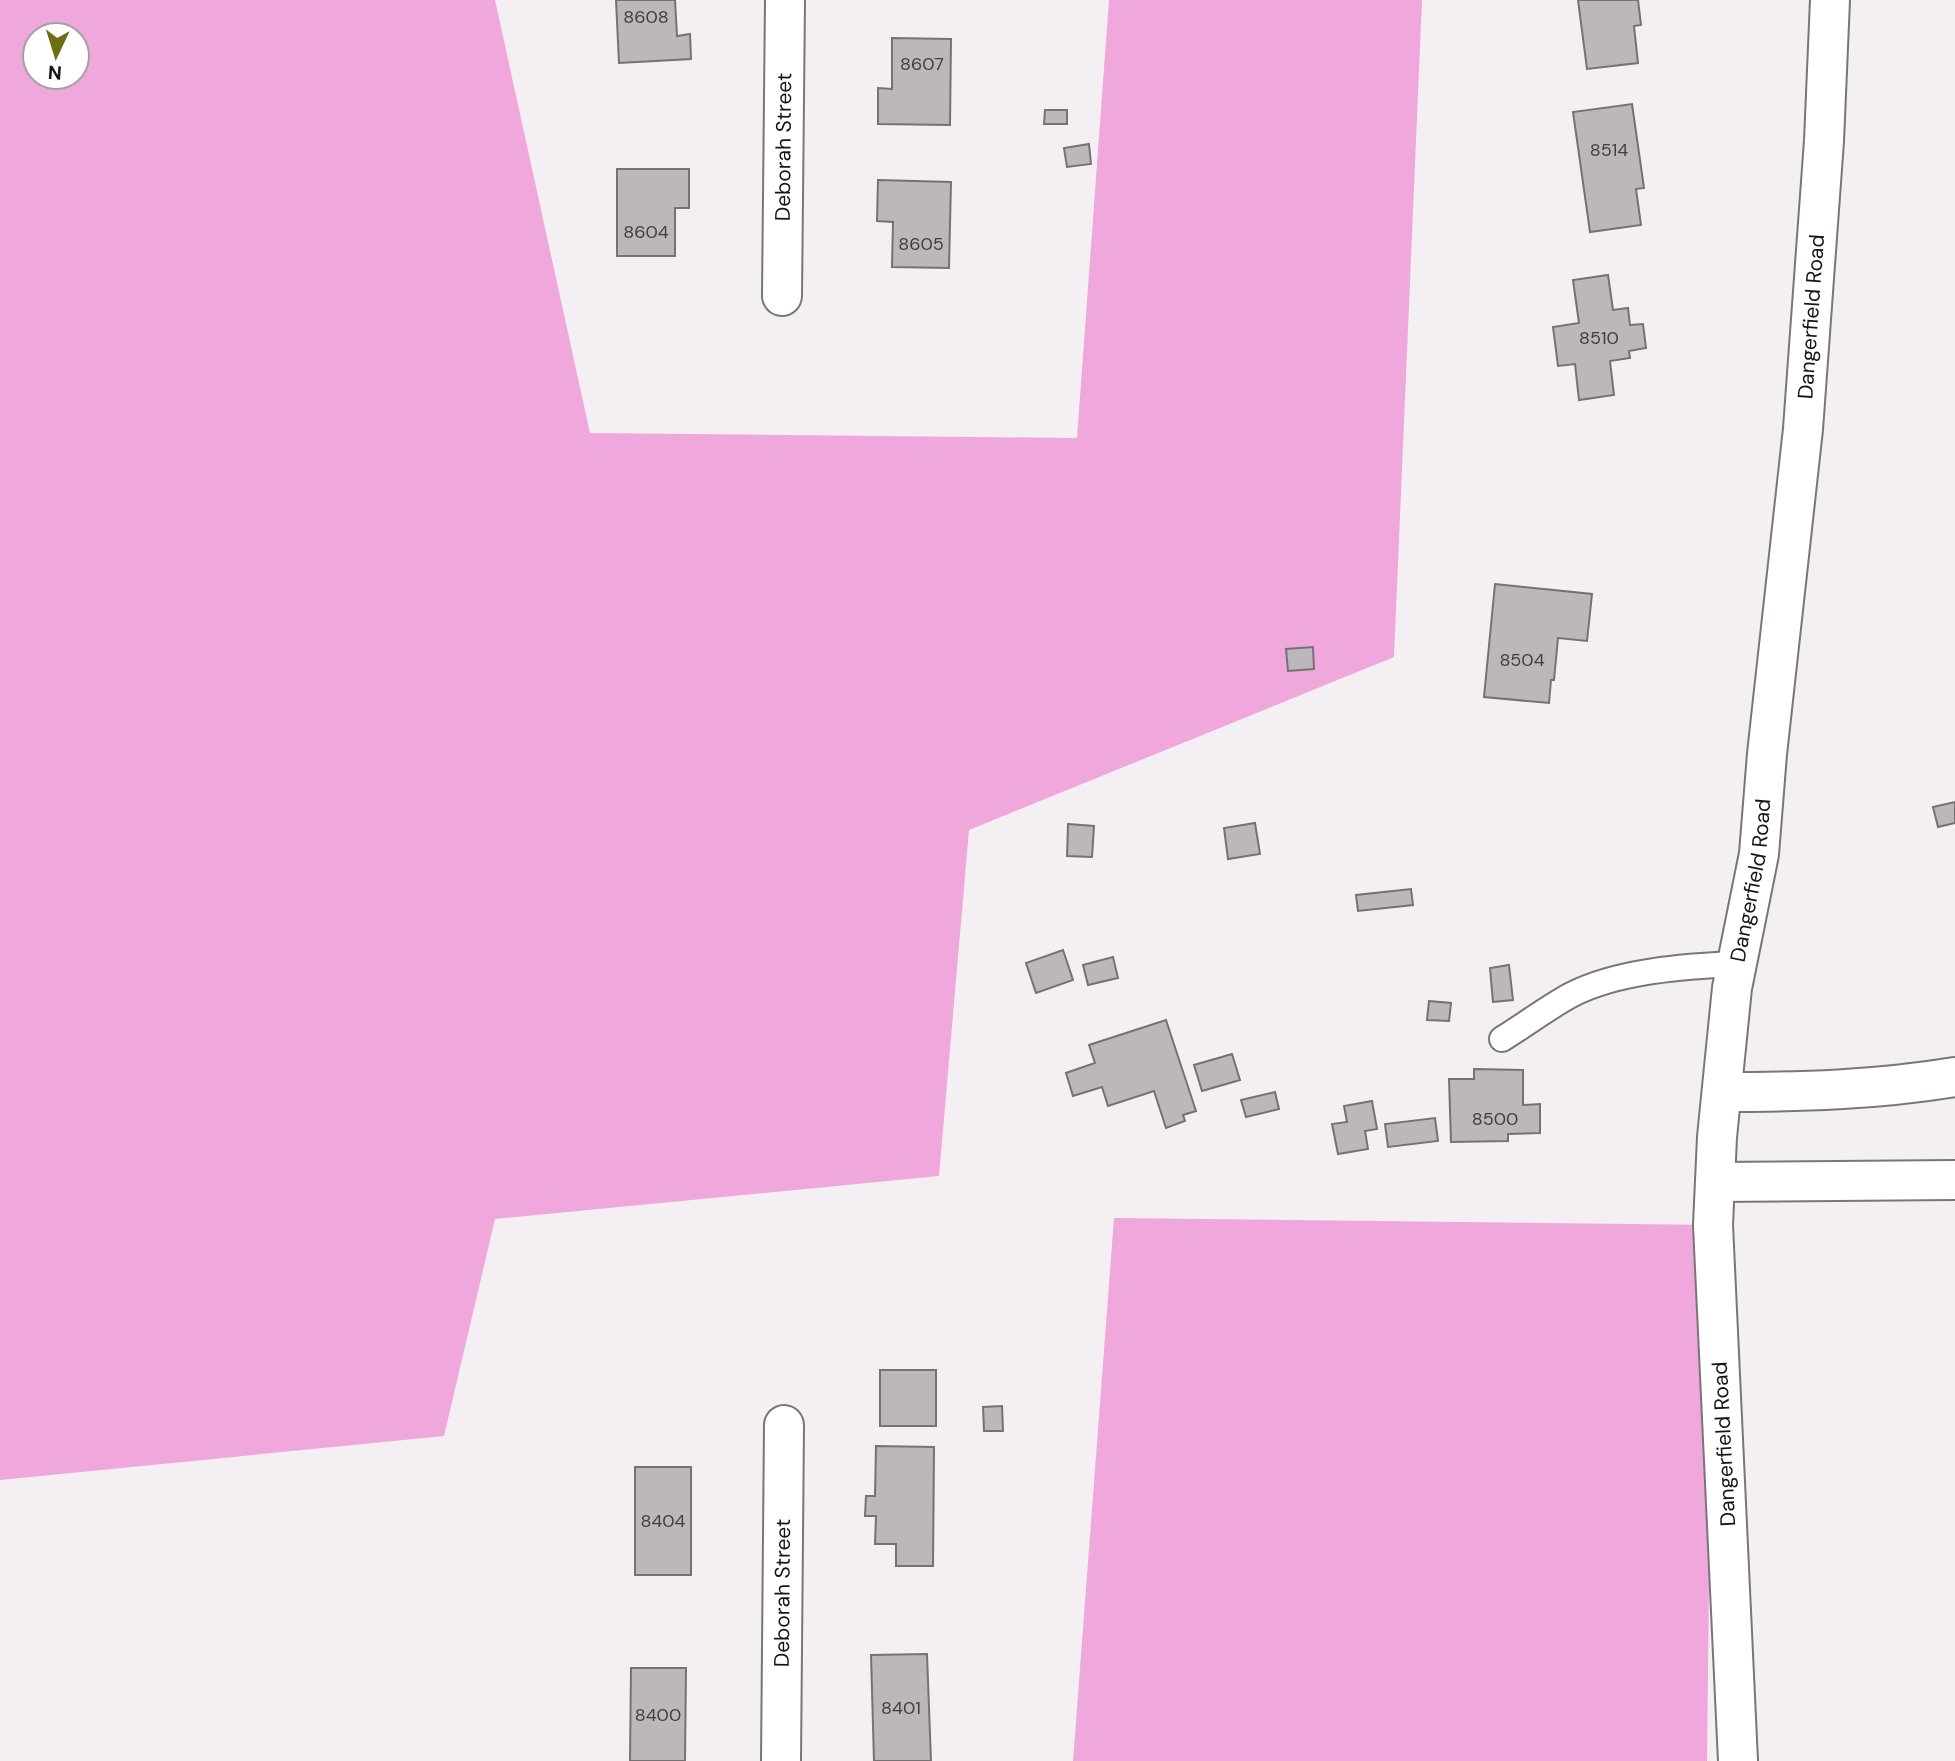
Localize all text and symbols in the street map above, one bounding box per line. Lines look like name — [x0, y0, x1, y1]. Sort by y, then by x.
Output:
house number: 8608 — [623, 5, 669, 29]
north arrow — [21, 21, 91, 91]
house number: 8607 — [900, 52, 944, 76]
text: N — [47, 60, 63, 85]
street label: Deborah Street — [769, 73, 798, 221]
house number: 8514 — [1590, 138, 1628, 162]
house number: 8604 — [623, 220, 669, 244]
house number: 8605 — [898, 232, 944, 256]
street label: Dangerfield Road — [1791, 233, 1831, 400]
house number: 8510 — [1579, 326, 1619, 350]
house number: 8504 — [1499, 648, 1545, 672]
street label: Dangerfield Road — [1724, 798, 1777, 964]
house number: 8500 — [1472, 1107, 1518, 1131]
street label: Dangerfield Road — [1706, 1361, 1742, 1527]
house number: 8404 — [640, 1509, 686, 1533]
street label: Deborah Street — [768, 1519, 797, 1667]
house number: 8401 — [881, 1696, 921, 1720]
house number: 8400 — [635, 1703, 681, 1727]

